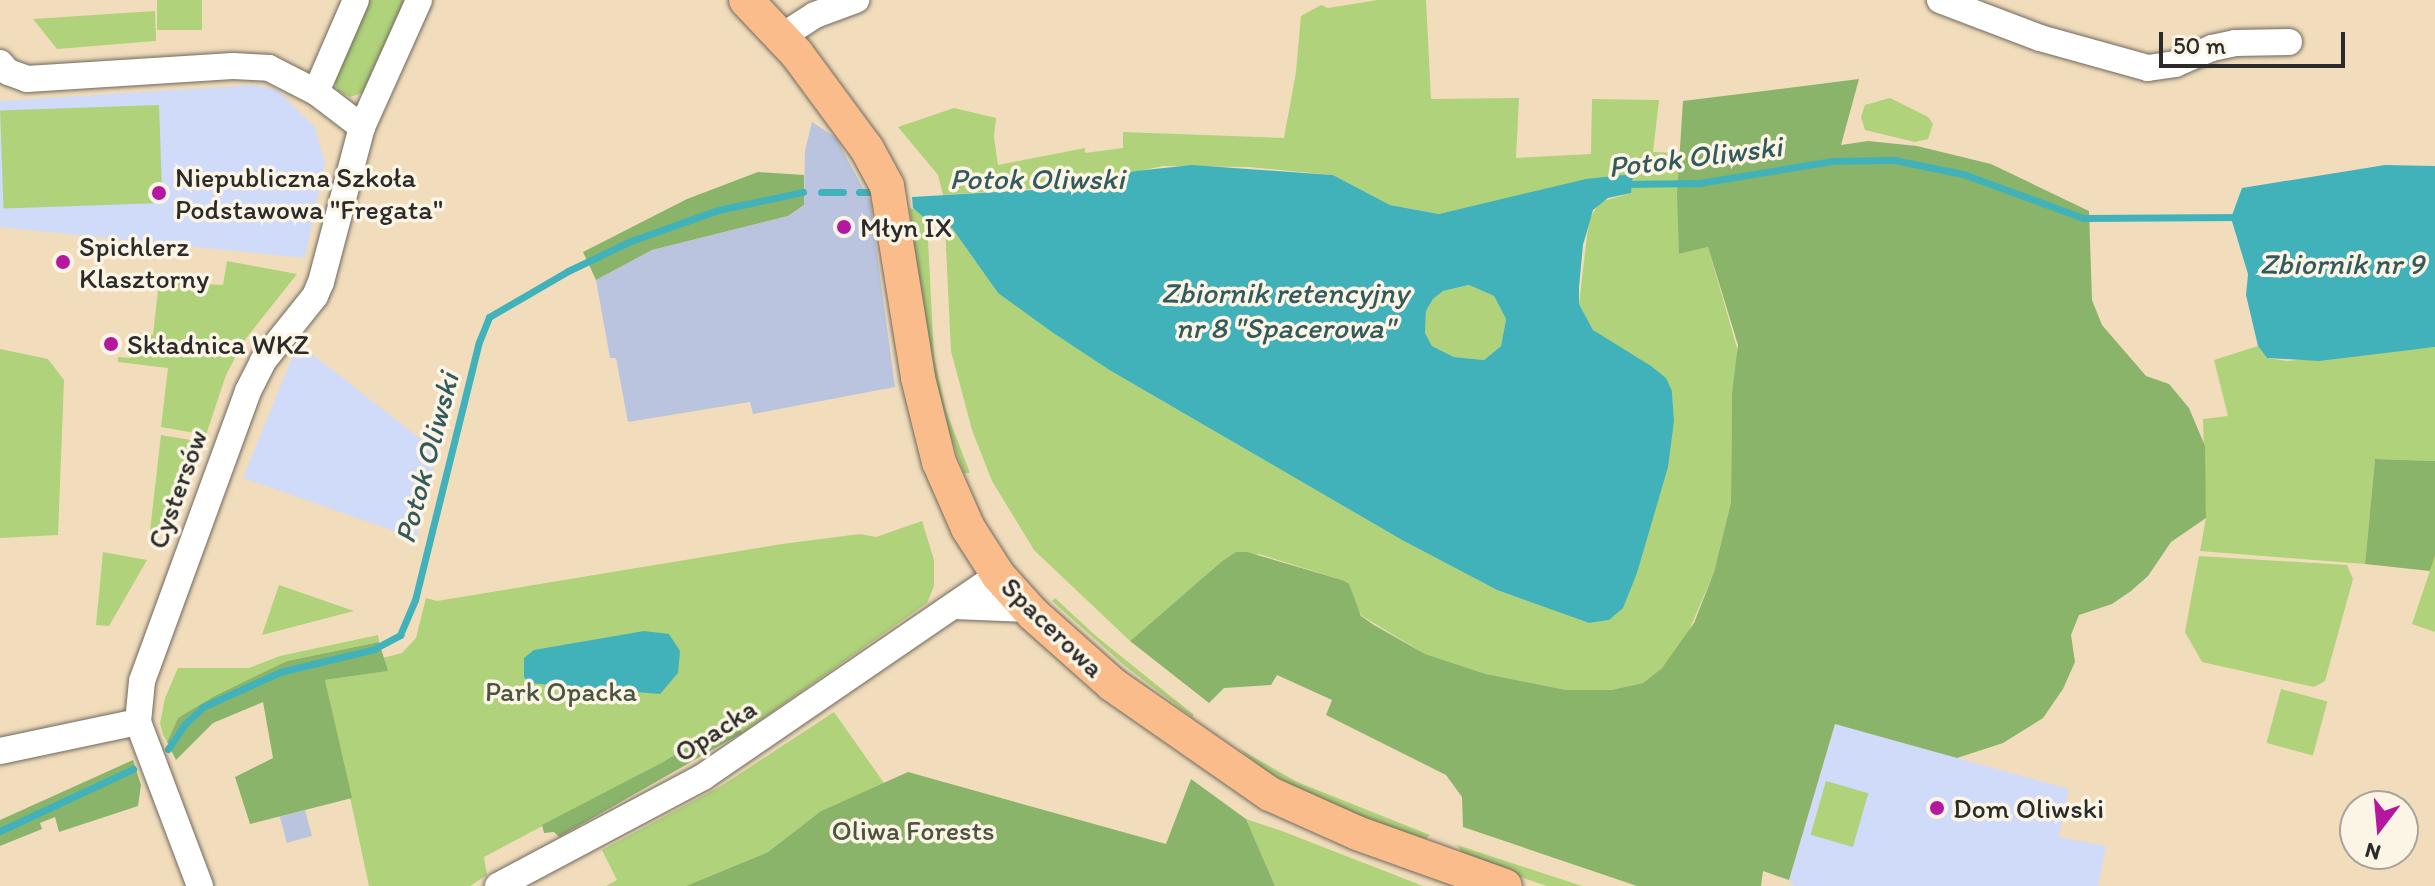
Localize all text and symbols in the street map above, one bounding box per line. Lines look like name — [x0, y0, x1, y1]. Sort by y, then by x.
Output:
scale bar — [2163, 16, 2349, 66]
text: 50 m — [2173, 31, 2226, 60]
water label: Potok Oliwski — [1606, 128, 1784, 186]
place label: Niepubliczna Szkoła Podstawowa "Fregata" — [175, 160, 442, 226]
water label: Potok Oliwski — [949, 161, 1125, 197]
marker: Niepubliczna Szkoła Podstawowa "Fregata" — [150, 184, 168, 202]
place label: Młyn IX — [860, 210, 953, 244]
marker: Młyn IX — [835, 218, 853, 236]
place label: Spichlerz Klasztorny — [79, 229, 209, 295]
water label: Zbiornik nr 9 — [2260, 246, 2424, 282]
marker: Spichlerz Klasztorny — [54, 253, 72, 271]
water label: Zbiornik retencyjny nr 8 "Spacerowa" — [1160, 275, 1410, 346]
place label: Składnica WKZ — [127, 327, 309, 361]
marker: Składnica WKZ — [102, 335, 120, 353]
water label: Potok Oliwski — [387, 369, 467, 547]
street label: Cystersów — [140, 425, 214, 553]
street label: Spacerowa — [995, 570, 1111, 684]
park label: Park Opacka — [485, 674, 637, 708]
street label: Opacka — [668, 691, 762, 769]
north arrow — [2339, 790, 2419, 870]
place label: Dom Oliwski — [1953, 791, 2104, 825]
marker: Dom Oliwski — [1928, 799, 1946, 817]
park label: Oliwa Forests — [832, 813, 994, 847]
text: N — [2362, 837, 2384, 867]

